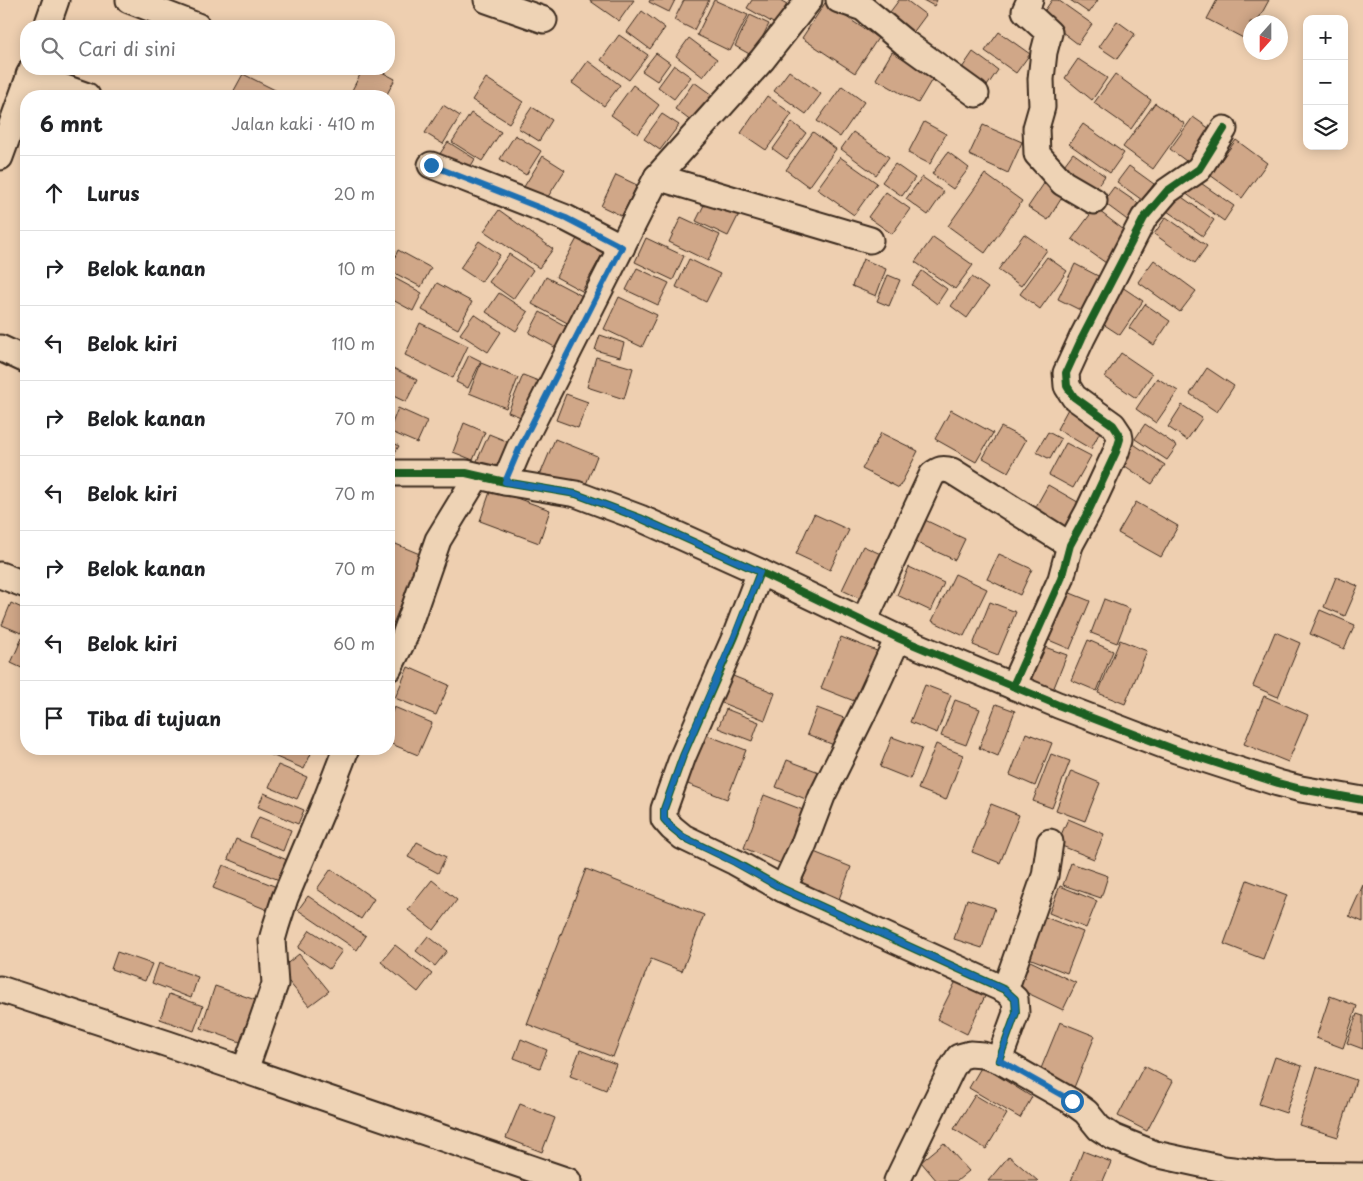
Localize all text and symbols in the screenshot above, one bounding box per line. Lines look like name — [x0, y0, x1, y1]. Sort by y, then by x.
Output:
north arrow — [1243, 15, 1288, 60]
map controls — [1303, 15, 1348, 150]
button: + — [1303, 15, 1348, 60]
search box — [20, 20, 395, 75]
icon: search — [38, 34, 66, 62]
text: Cari di sini — [78, 34, 176, 62]
button: − — [1303, 60, 1348, 105]
button: layers — [1303, 105, 1348, 150]
text: 6 mnt — [40, 107, 103, 139]
text: Jalan kaki · 410 m — [231, 111, 375, 135]
route end — [420, 154, 443, 177]
icon: ahead — [40, 179, 68, 207]
text: Lurus — [87, 179, 140, 207]
text: 20 m — [334, 181, 375, 205]
icon: right — [40, 254, 68, 282]
text: Belok kanan — [87, 254, 206, 282]
text: 10 m — [338, 256, 375, 280]
icon: left — [40, 329, 68, 357]
text: Belok kiri — [87, 329, 177, 357]
text: 110 m — [332, 331, 375, 355]
icon: right — [40, 404, 68, 432]
text: Belok kanan — [87, 404, 206, 432]
text: 70 m — [335, 406, 375, 430]
icon: left — [40, 479, 68, 507]
text: Belok kiri — [87, 479, 177, 507]
text: 70 m — [335, 481, 375, 505]
icon: right — [40, 554, 68, 582]
text: Belok kanan — [87, 554, 206, 582]
text: 70 m — [335, 556, 375, 580]
icon: left — [40, 629, 68, 657]
text: Belok kiri — [87, 629, 177, 657]
text: 60 m — [333, 631, 375, 655]
icon: arrive — [40, 704, 68, 732]
text: Tiba di tujuan — [87, 704, 221, 732]
route start — [1061, 1090, 1084, 1113]

